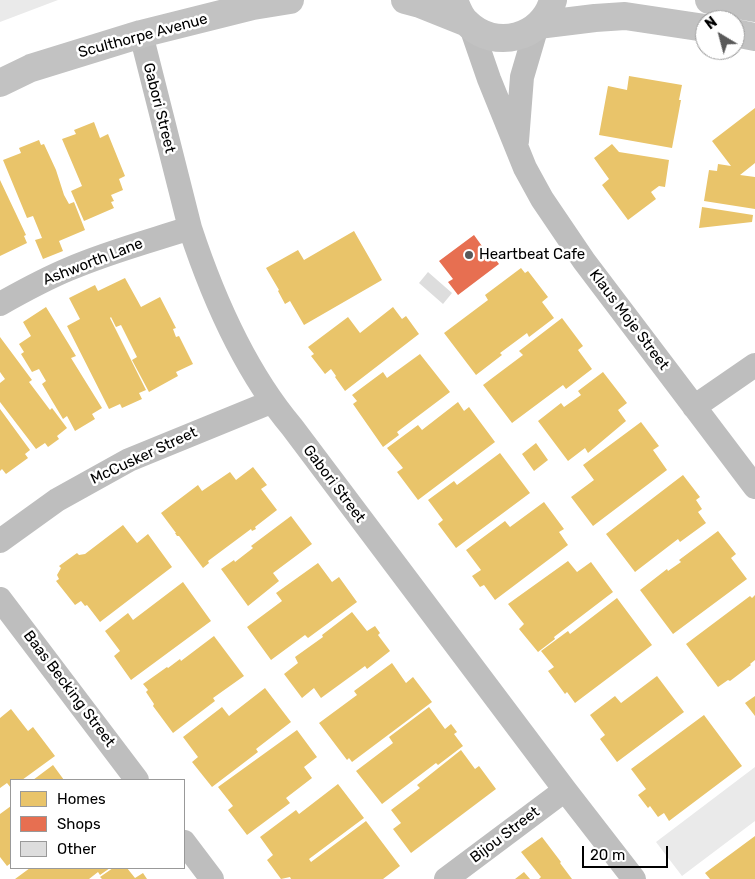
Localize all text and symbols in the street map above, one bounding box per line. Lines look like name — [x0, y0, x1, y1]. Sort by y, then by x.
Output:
street label: Sculthorpe Avenue — [76, 10, 210, 62]
north arrow — [695, 10, 745, 60]
text: N — [702, 14, 720, 33]
street label: Gabori Street — [139, 61, 179, 155]
street label: Ashworth Lane — [40, 235, 146, 289]
place label: Heartbeat Cafe — [479, 246, 585, 264]
marker: Heartbeat Cafe — [463, 249, 475, 261]
street label: Klaus Moje Street — [585, 266, 673, 374]
street label: McCusker Street — [88, 423, 200, 489]
street label: Gabori Street — [299, 442, 369, 526]
street label: Baas Becking Street — [19, 627, 119, 751]
legend — [10, 779, 185, 869]
text: Homes — [57, 790, 106, 808]
street label: Bijou Street — [467, 803, 543, 867]
text: Shops — [57, 815, 101, 833]
scale bar — [585, 836, 671, 868]
text: Other — [57, 840, 96, 858]
text: 20 m — [590, 846, 625, 864]

